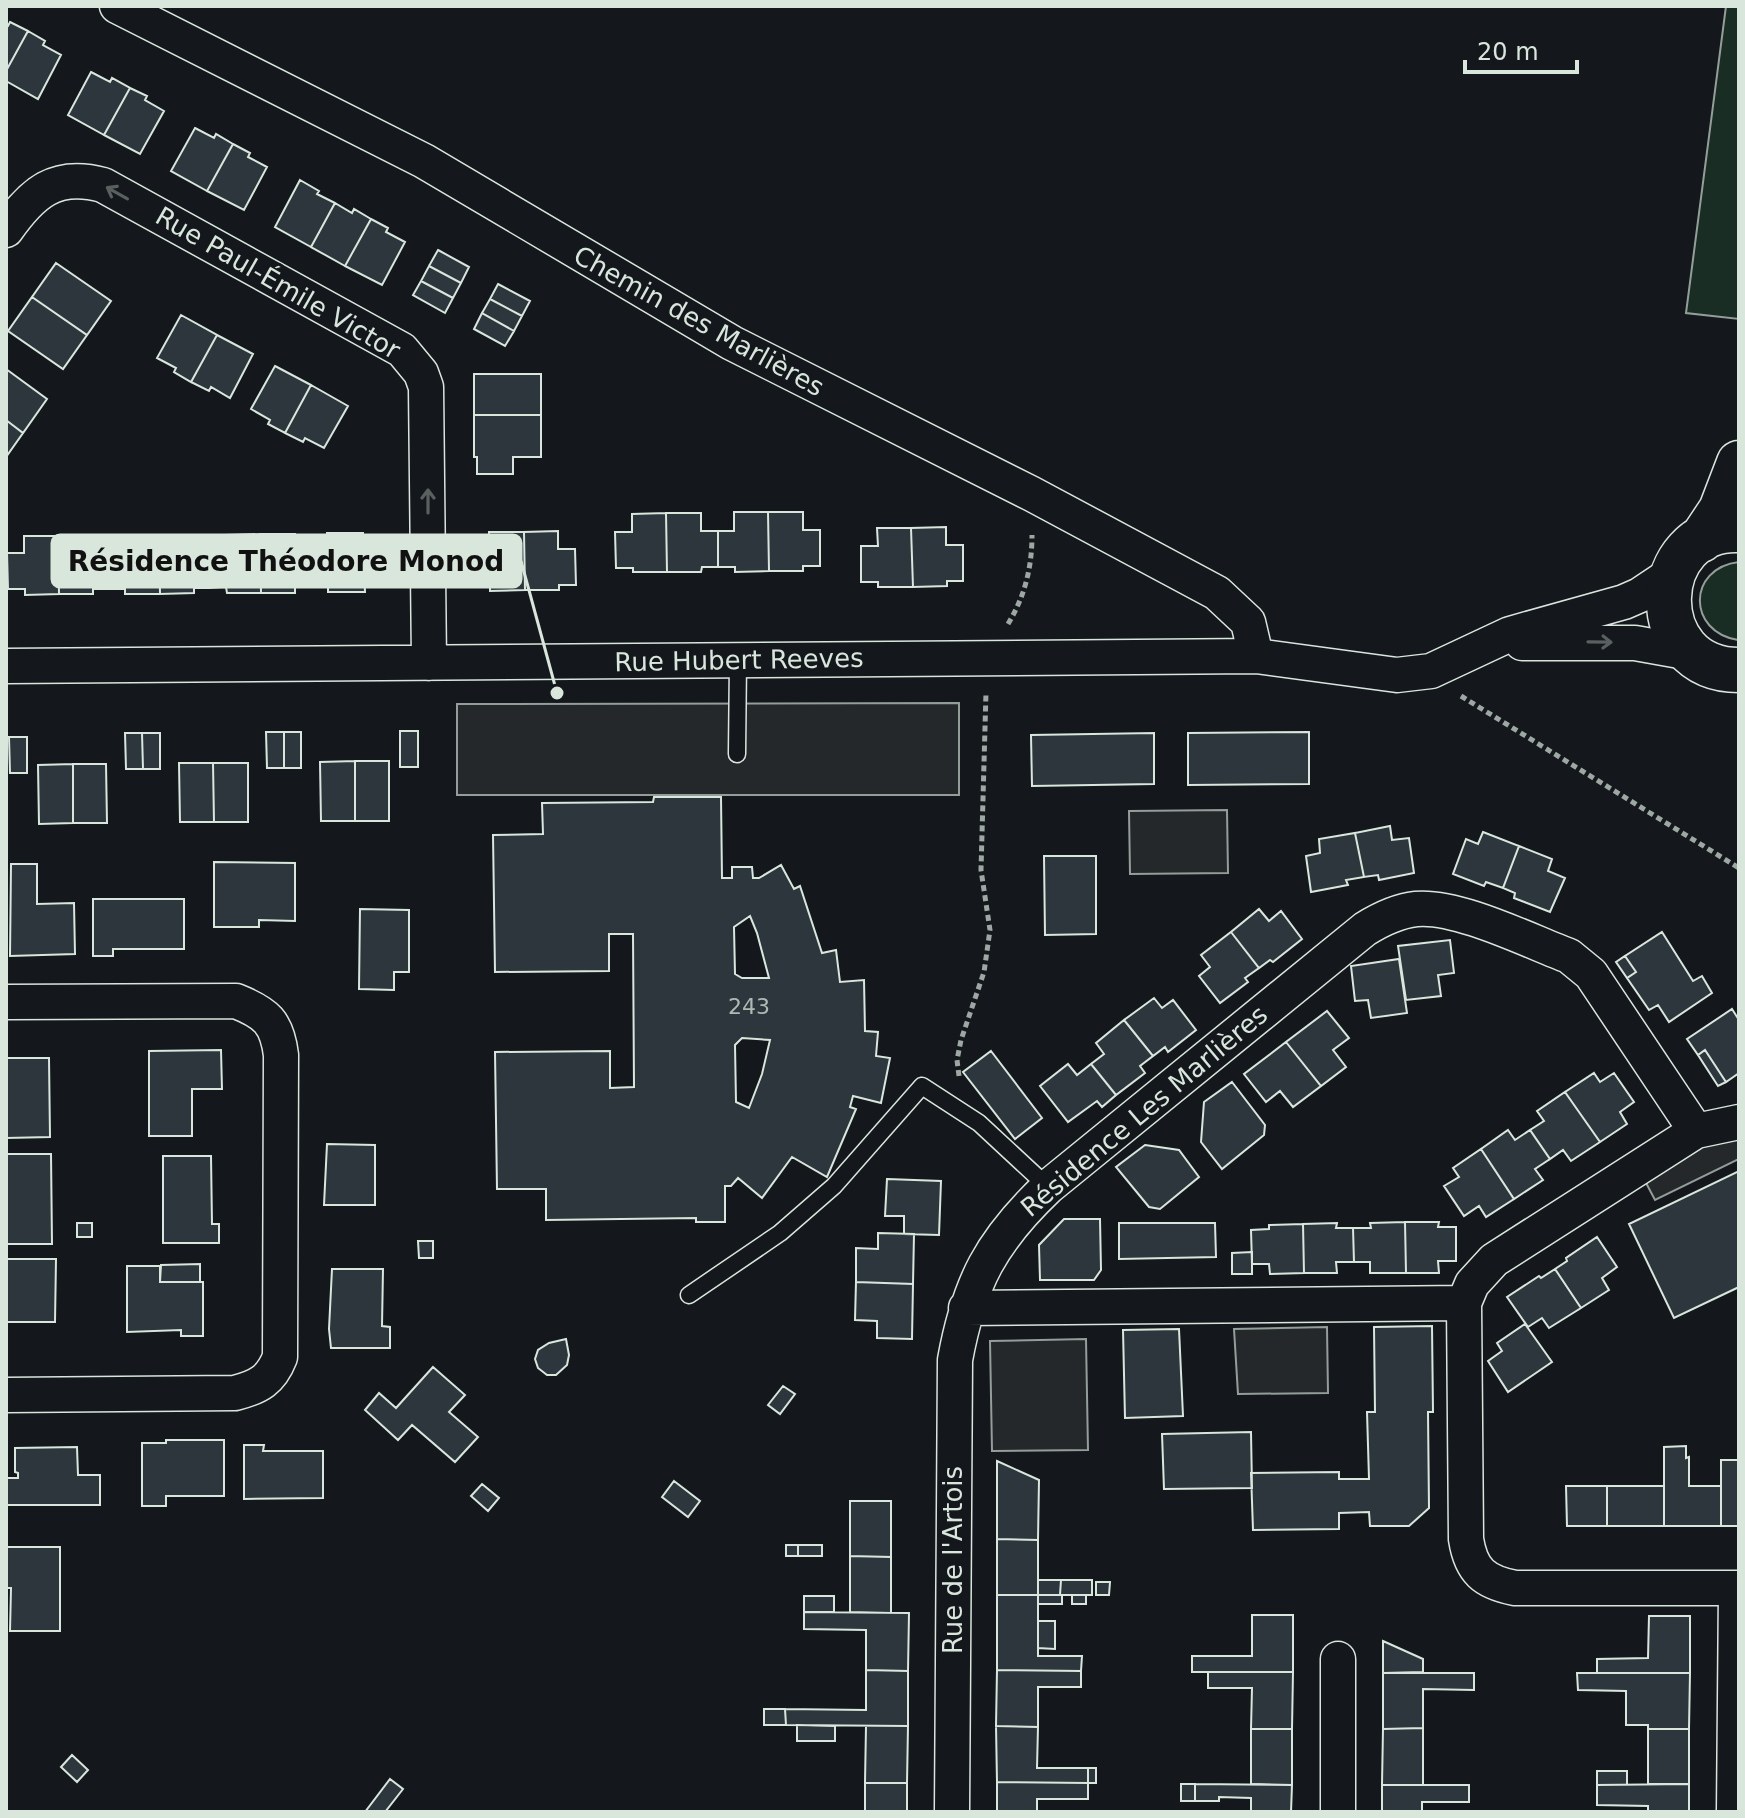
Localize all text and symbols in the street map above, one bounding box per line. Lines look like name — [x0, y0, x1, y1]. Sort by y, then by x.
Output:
scale bar — [1465, 24, 1577, 74]
text: 20 m — [1477, 38, 1539, 66]
one-way arrow — [106, 184, 130, 200]
street label: Rue Paul-Émile Victor — [150, 200, 406, 365]
street label: Chemin des Marlières — [569, 240, 829, 402]
one-way arrow — [420, 488, 436, 515]
callout: Résidence Théodore Monod — [52, 535, 521, 587]
text: Résidence Théodore Monod — [68, 545, 504, 578]
one-way arrow — [1586, 635, 1613, 650]
street label: Rue Hubert Reeves — [614, 643, 864, 677]
house number: 243 — [728, 994, 770, 1019]
street label: Résidence Les Marlières — [1015, 999, 1273, 1223]
street label: Rue de l'Artois — [938, 1466, 968, 1654]

